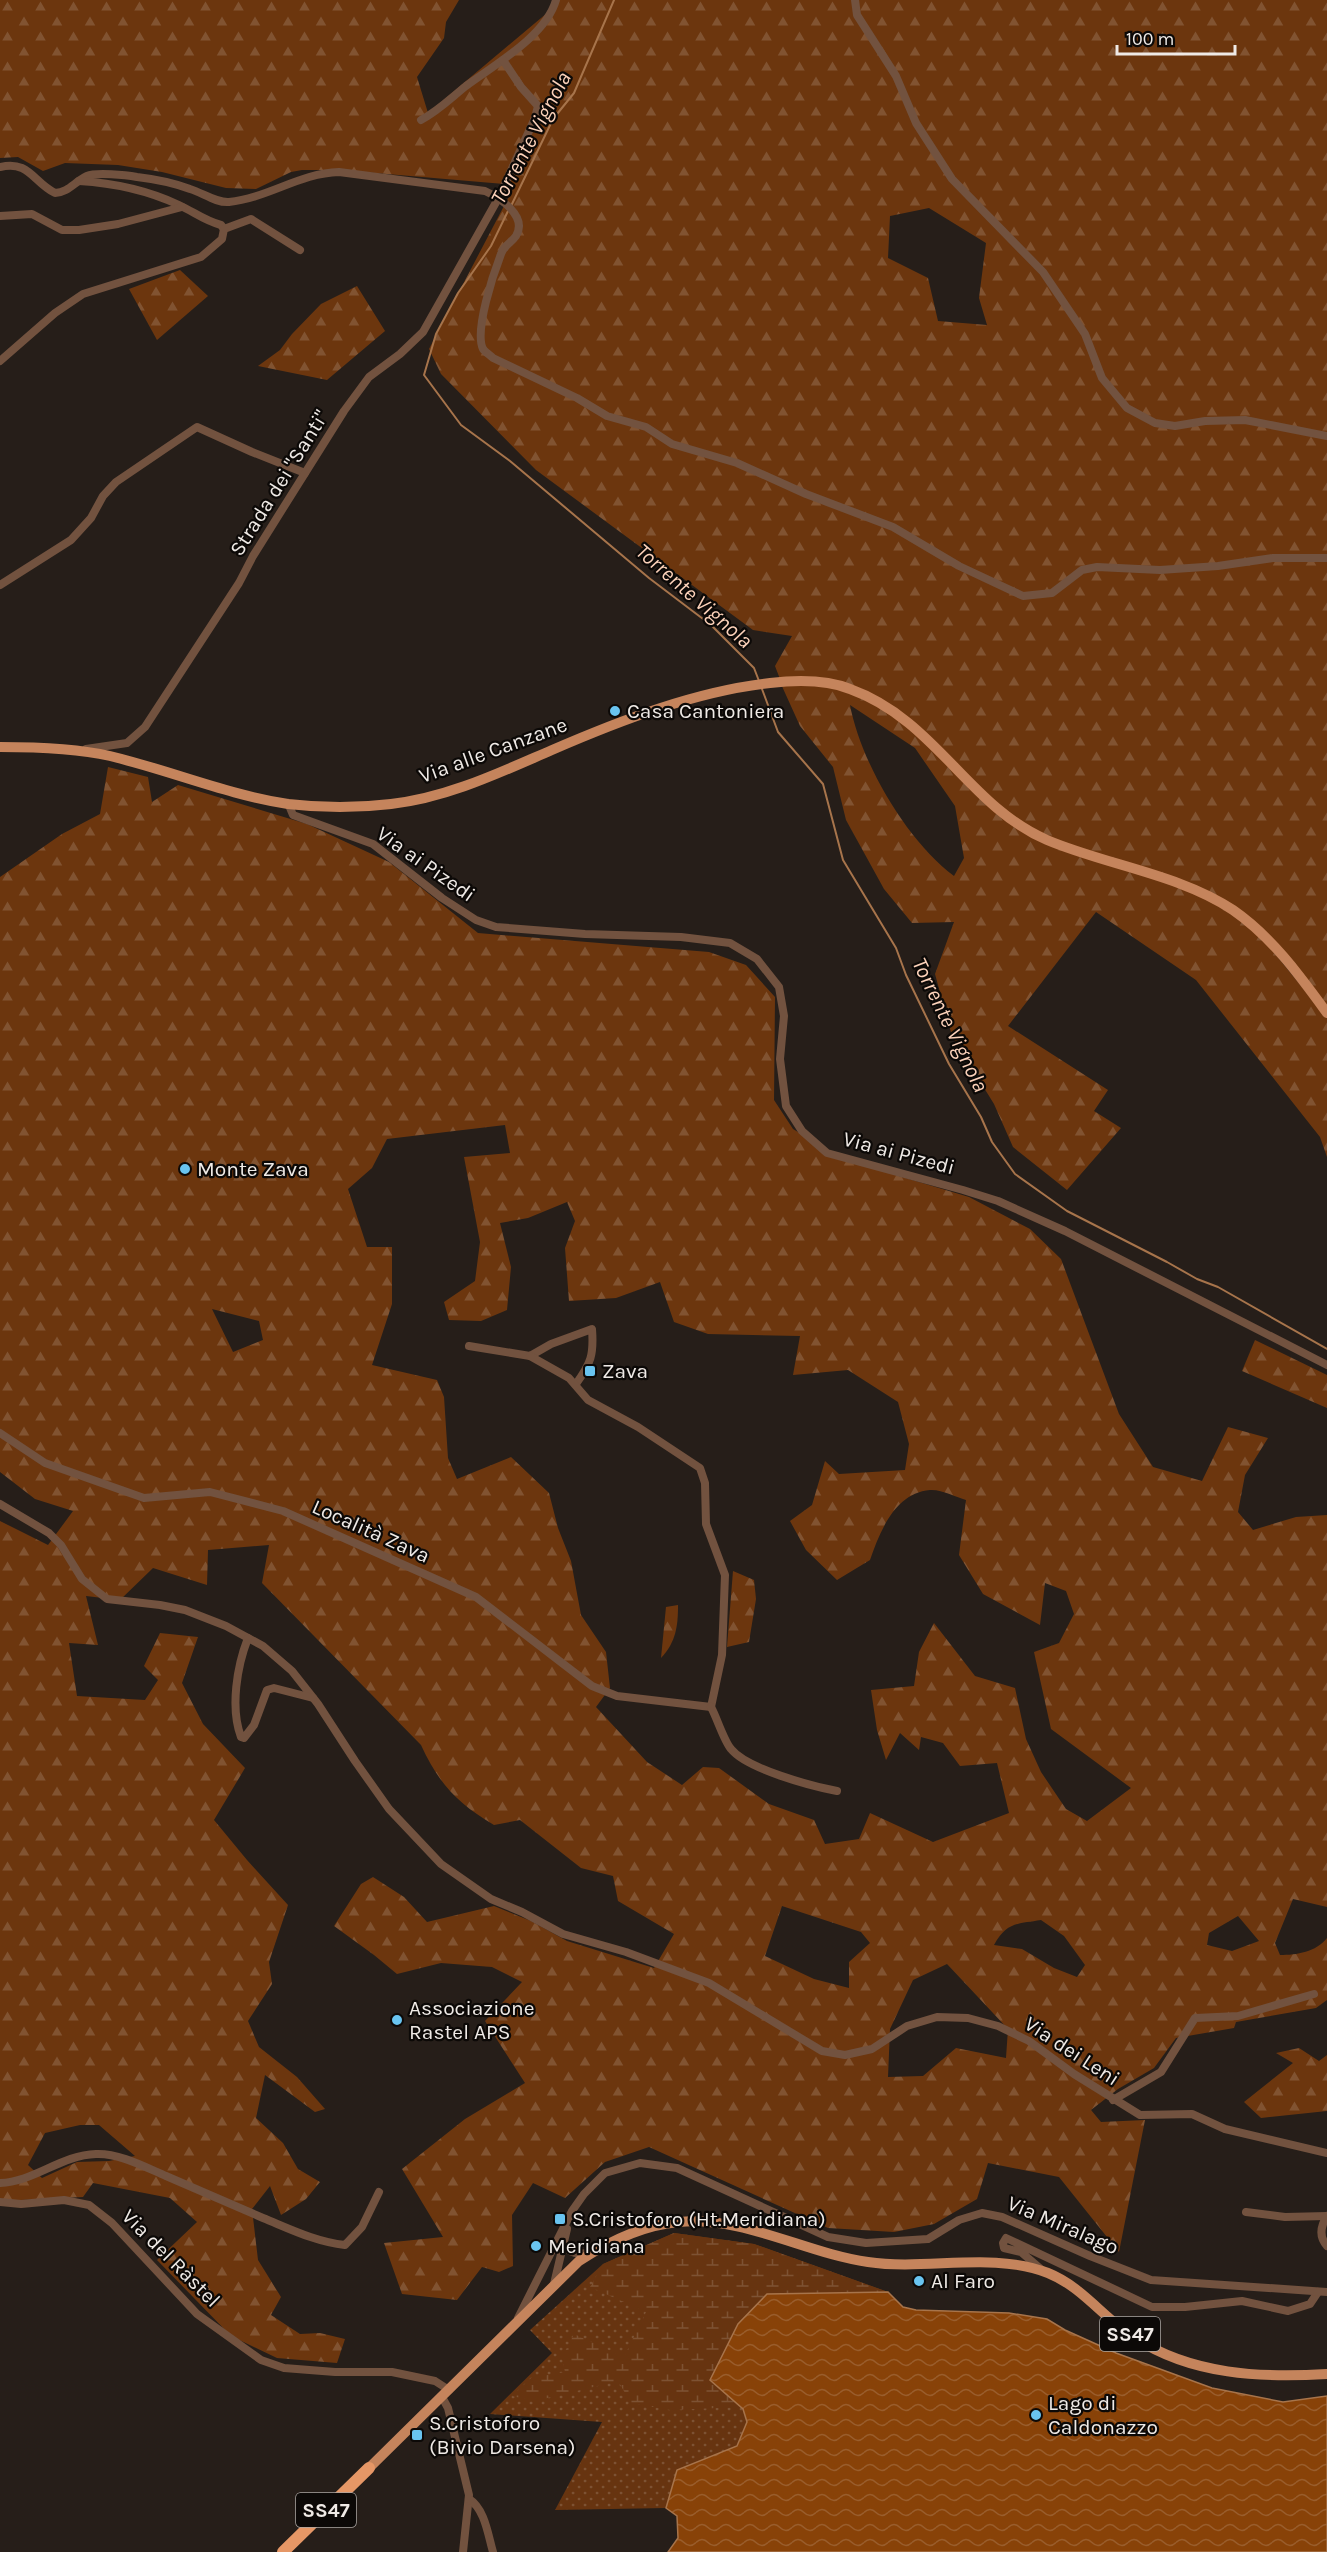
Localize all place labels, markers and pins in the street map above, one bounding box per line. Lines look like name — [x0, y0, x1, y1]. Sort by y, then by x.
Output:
place label: Casa Cantoniera — [627, 699, 784, 723]
marker: Casa Cantoniera — [608, 704, 622, 718]
place label: Monte Zava — [197, 1157, 309, 1181]
marker: Monte Zava — [178, 1162, 192, 1176]
place label: Zava — [602, 1359, 648, 1383]
marker: Zava — [583, 1364, 597, 1378]
place label: Associazione Rastel APS — [409, 1996, 534, 2044]
marker: Associazione Rastel APS — [390, 2013, 404, 2027]
place label: S.Cristoforo (Ht.Meridiana) — [572, 2207, 826, 2231]
marker: S.Cristoforo (Ht.Meridiana) — [553, 2212, 567, 2226]
place label: Meridiana — [548, 2234, 645, 2258]
marker: Meridiana — [529, 2239, 543, 2253]
place label: Al Faro — [931, 2269, 995, 2293]
marker: Al Faro — [912, 2274, 926, 2288]
place label: Lago di Caldonazzo — [1048, 2391, 1158, 2439]
marker: Lago di Caldonazzo — [1029, 2408, 1043, 2422]
place label: S.Cristoforo (Bivio Darsena) — [429, 2411, 576, 2459]
marker: S.Cristoforo (Bivio Darsena) — [410, 2428, 424, 2442]

